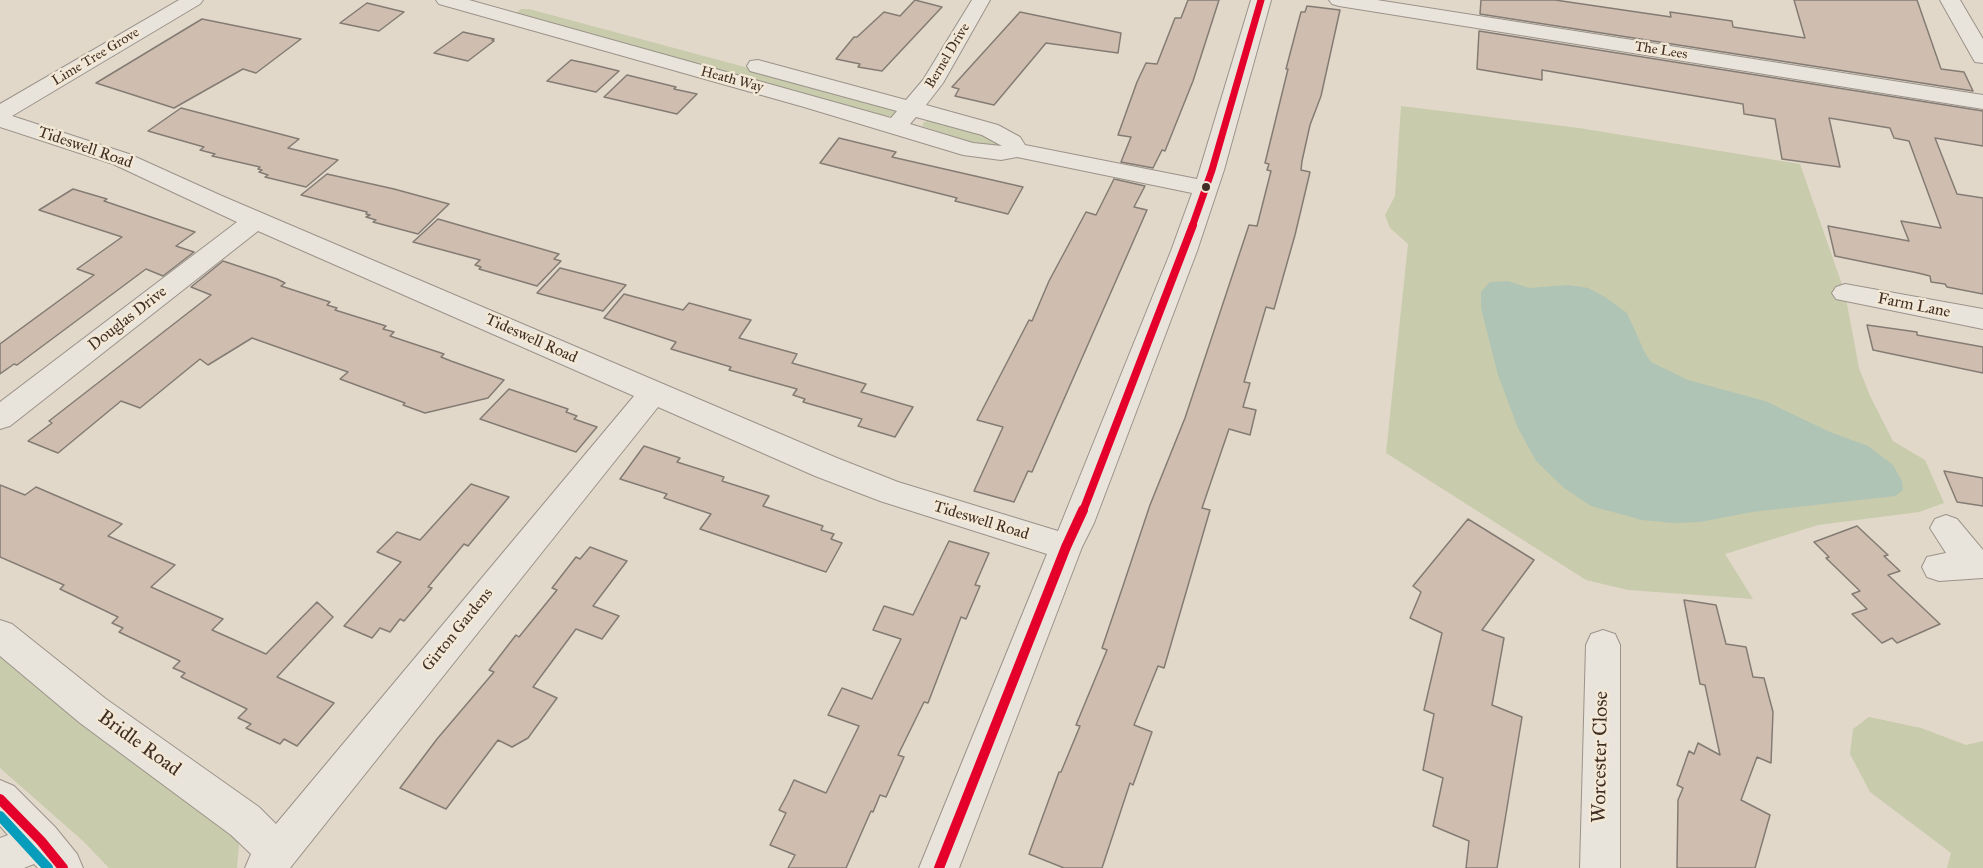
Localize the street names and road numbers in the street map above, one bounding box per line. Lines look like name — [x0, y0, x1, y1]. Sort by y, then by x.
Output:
street label: Bernel Drive — [922, 20, 974, 92]
street label: Lime Tree Grove — [49, 24, 143, 90]
street label: The Lees — [1633, 39, 1689, 63]
street label: Heath Way — [699, 64, 765, 96]
street label: Tideswell Road — [35, 123, 135, 173]
street label: Douglas Drive — [85, 282, 171, 356]
street label: Farm Lane — [1876, 290, 1952, 322]
street label: Tideswell Road — [482, 310, 580, 368]
street label: Tideswell Road — [931, 497, 1031, 545]
street label: Girton Gardens — [419, 584, 497, 676]
street label: Worcester Close — [1588, 691, 1614, 823]
street label: Bridle Road — [93, 706, 185, 782]

